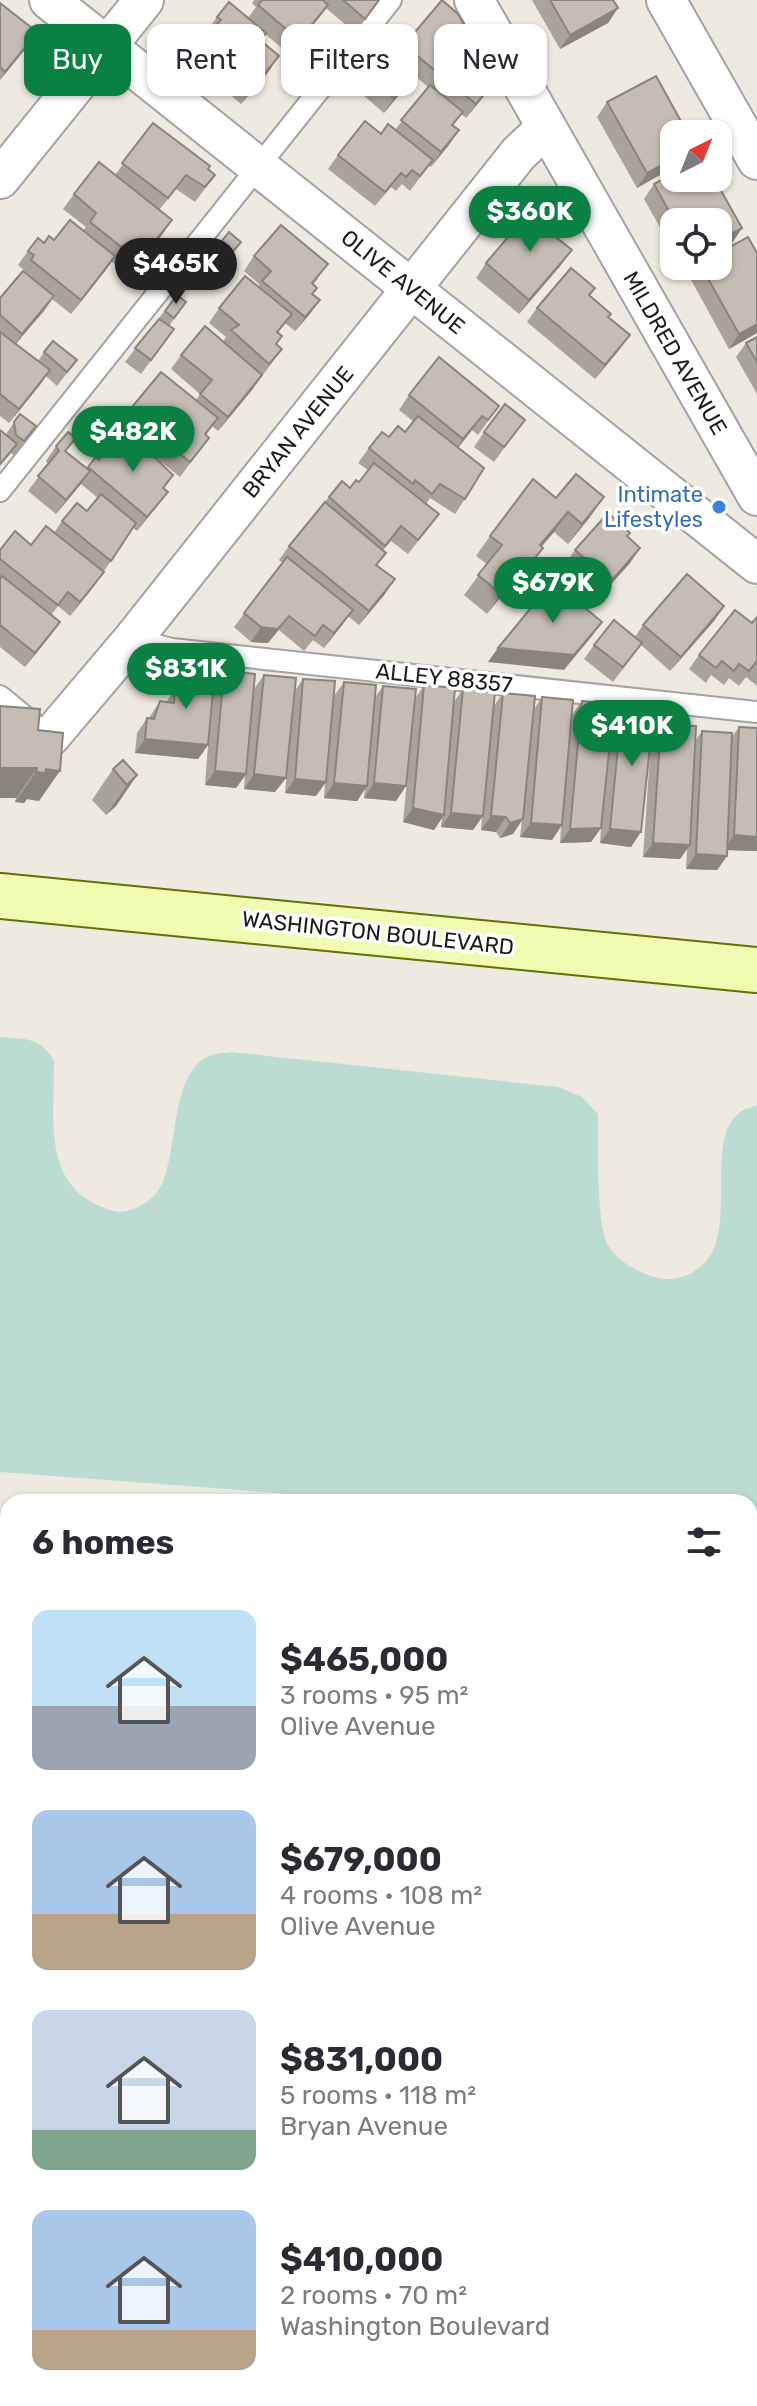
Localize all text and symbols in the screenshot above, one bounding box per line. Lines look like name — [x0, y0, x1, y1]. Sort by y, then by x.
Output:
chip: Buy — [24, 24, 131, 96]
chip: Rent — [147, 24, 265, 96]
chip: Filters — [281, 24, 418, 96]
chip: New — [434, 24, 547, 96]
north arrow — [660, 120, 732, 192]
map controls — [660, 120, 732, 280]
pin: $360K — [474, 186, 586, 254]
text: $360K — [487, 196, 573, 227]
button: locate — [660, 208, 732, 280]
street label: OLIVE AVENUE — [336, 224, 470, 340]
pin: $465K — [120, 238, 232, 306]
text: $465K — [133, 248, 219, 279]
street label: MILDRED AVENUE — [617, 266, 733, 440]
street label: BRYAN AVENUE — [237, 361, 359, 503]
pin: $482K — [77, 406, 189, 474]
text: $482K — [90, 416, 176, 447]
place label: Intimate Lifestyles — [604, 481, 703, 533]
marker: Intimate Lifestyles — [710, 498, 728, 516]
pin: $679K — [497, 557, 609, 625]
text: $679K — [512, 567, 594, 598]
pin: $831K — [130, 643, 242, 711]
text: $831K — [145, 653, 227, 684]
street label: ALLEY 88357 — [374, 657, 514, 699]
pin: $410K — [576, 700, 688, 768]
text: $410K — [591, 710, 673, 741]
street label: WASHINGTON BOULEVARD — [241, 905, 515, 961]
icon: filters — [682, 1520, 726, 1564]
text: 6 homes — [32, 1522, 174, 1563]
text: $465,000 — [280, 1639, 448, 1680]
icon: home — [96, 1642, 192, 1738]
text: 3 rooms · 95 m² — [280, 1680, 468, 1711]
text: Olive Avenue — [280, 1711, 435, 1742]
text: $679,000 — [280, 1839, 442, 1880]
icon: home — [96, 1842, 192, 1938]
text: 4 rooms · 108 m² — [280, 1880, 482, 1911]
text: Olive Avenue — [280, 1911, 435, 1942]
text: $831,000 — [280, 2039, 443, 2080]
icon: home — [96, 2042, 192, 2138]
text: 5 rooms · 118 m² — [280, 2080, 476, 2111]
text: Bryan Avenue — [280, 2111, 448, 2142]
text: $410,000 — [280, 2239, 443, 2280]
icon: home — [96, 2242, 192, 2338]
text: 2 rooms · 70 m² — [280, 2280, 467, 2311]
text: Washington Boulevard — [280, 2311, 550, 2342]

